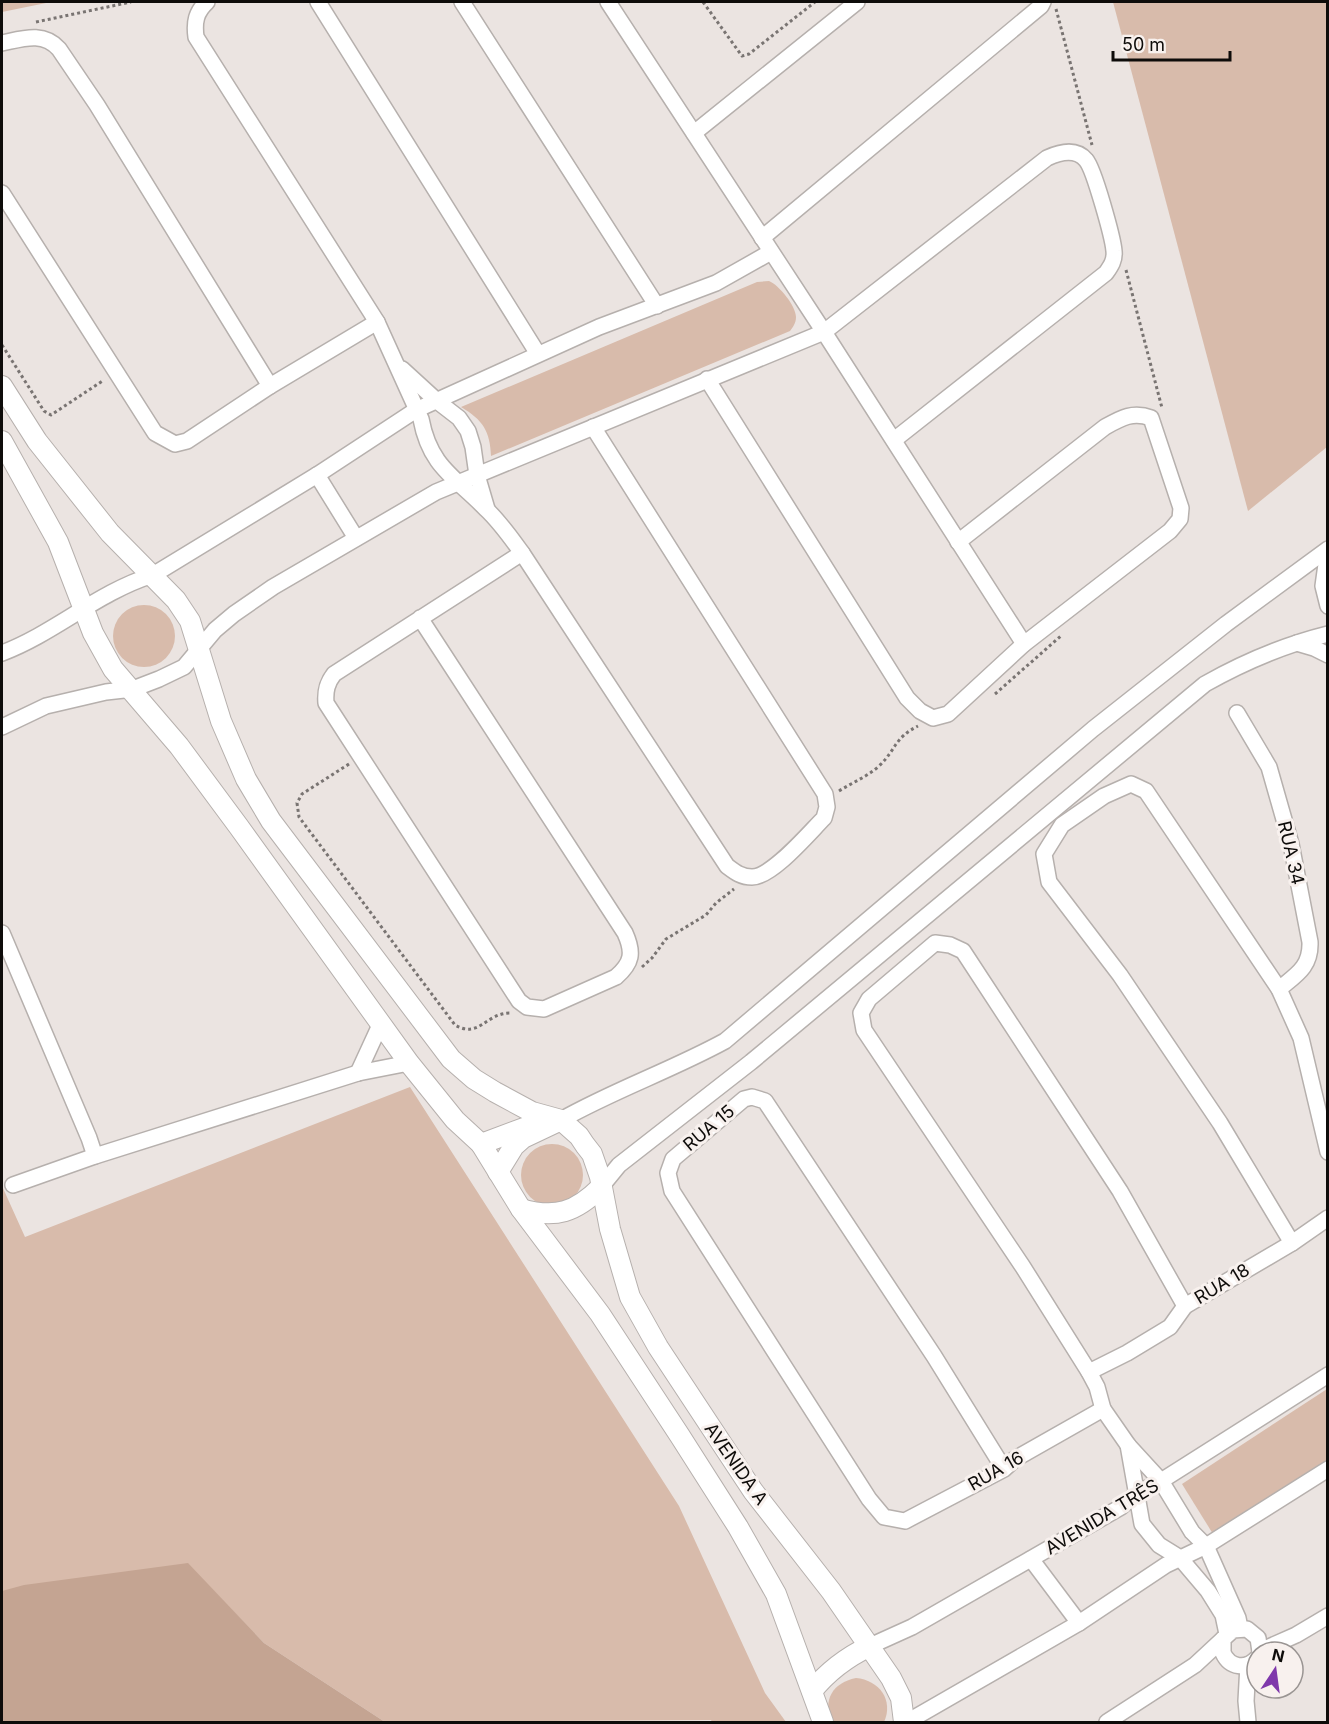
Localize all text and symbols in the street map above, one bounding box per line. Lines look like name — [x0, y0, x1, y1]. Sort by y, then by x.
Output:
scale bar — [1113, 24, 1230, 62]
text: 50 m — [1122, 34, 1165, 55]
street label: RUA 34 — [1274, 819, 1309, 887]
street label: RUA 15 — [679, 1100, 739, 1155]
street label: RUA 18 — [1190, 1259, 1253, 1308]
street label: AVENIDA A — [701, 1419, 772, 1509]
street label: RUA 16 — [964, 1446, 1027, 1495]
street label: AVENIDA TRÊS — [1041, 1474, 1162, 1559]
north arrow — [1245, 1640, 1305, 1700]
text: N — [1270, 1644, 1287, 1667]

